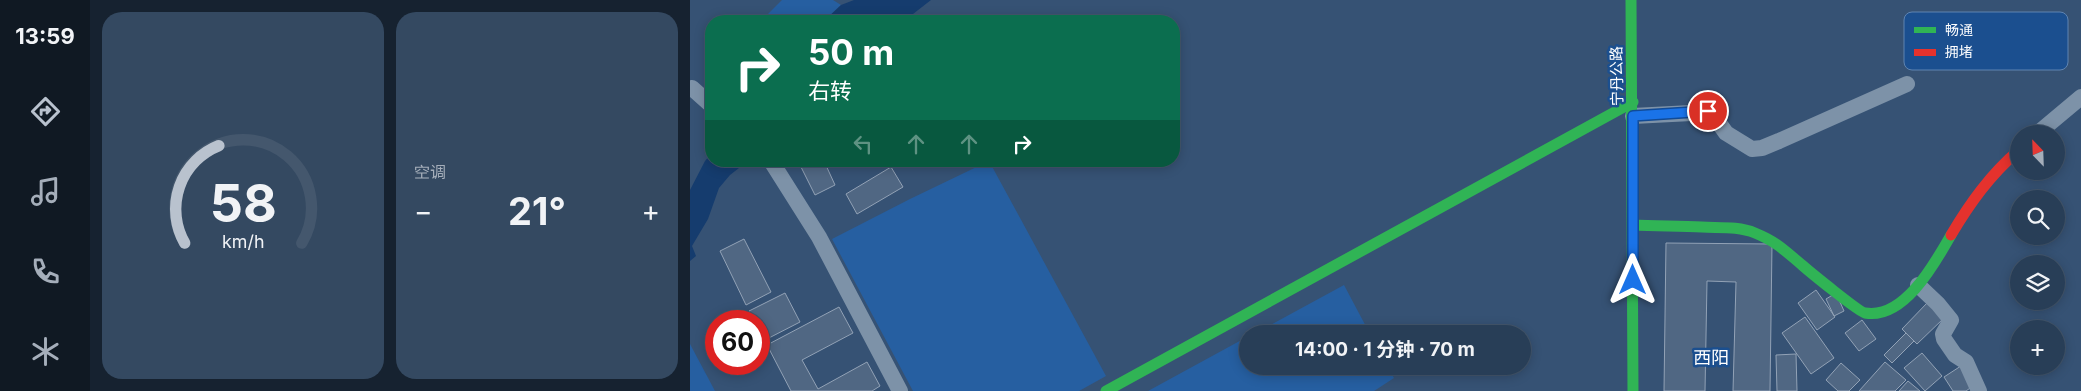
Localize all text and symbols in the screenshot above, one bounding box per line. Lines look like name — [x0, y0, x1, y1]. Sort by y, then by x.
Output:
legend — [1904, 12, 2068, 70]
text: 畅通 — [1945, 21, 1973, 38]
text: 13:59 — [15, 23, 75, 49]
text: 50 m — [808, 31, 894, 73]
icon: right — [725, 35, 790, 100]
text: 拥堵 — [1945, 43, 1973, 60]
street label: 宁丹公路 — [1606, 46, 1627, 106]
text: 右转 — [808, 78, 852, 104]
pin — [1687, 90, 1729, 132]
icon: directions — [28, 94, 63, 129]
icon: arrive — [1694, 97, 1722, 125]
north arrow — [2010, 125, 2065, 180]
map controls — [2010, 125, 2065, 375]
icon: left — [849, 130, 877, 158]
icon: ahead — [902, 130, 930, 158]
icon: ahead — [955, 130, 983, 158]
icon: right — [1008, 130, 1036, 158]
text: 空调 — [414, 162, 446, 182]
text: 58 — [209, 172, 277, 235]
icon: music — [28, 174, 63, 209]
text: 21° — [508, 188, 566, 234]
button: search — [2010, 190, 2065, 245]
text: − — [414, 194, 433, 228]
text: + — [641, 194, 660, 228]
text: km/h — [222, 231, 264, 252]
position arrow — [1606, 253, 1658, 305]
icon: phone — [28, 254, 63, 289]
button: layers — [2010, 255, 2065, 310]
speed limit sign: 60 — [705, 310, 770, 375]
button: + — [2010, 320, 2065, 375]
icon: climate — [28, 334, 63, 369]
text: 14:00 · 1 分钟 · 70 m — [1295, 338, 1475, 361]
district label: 西阳 — [1693, 347, 1729, 368]

